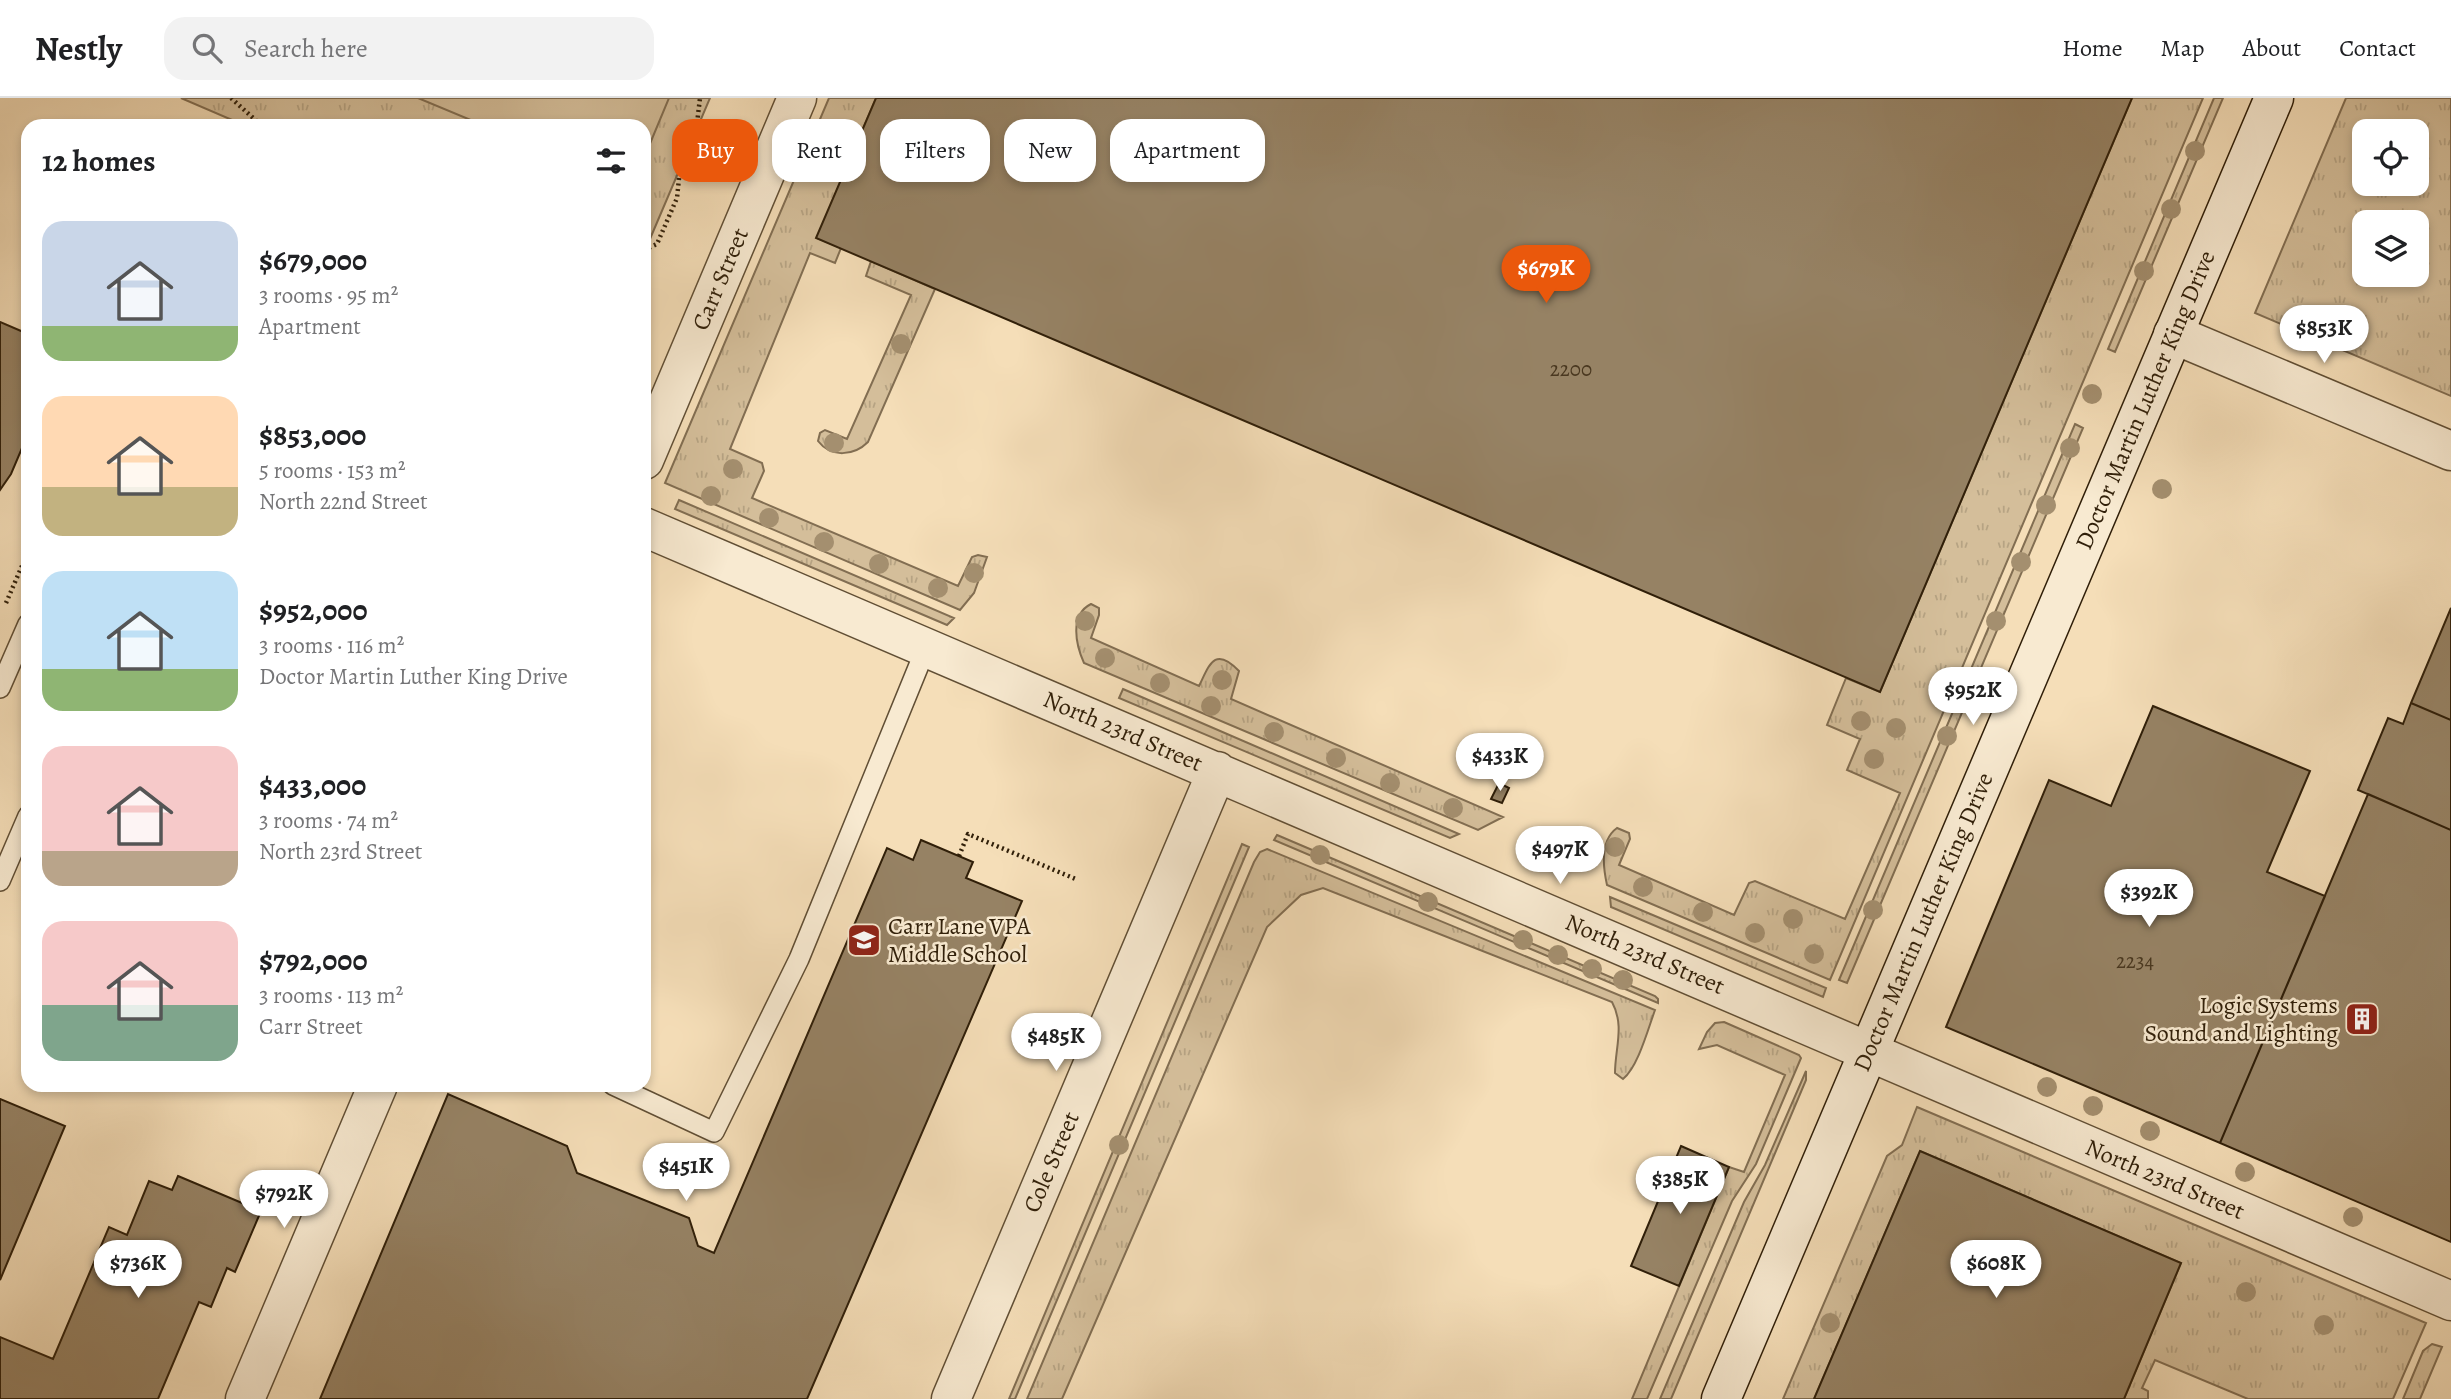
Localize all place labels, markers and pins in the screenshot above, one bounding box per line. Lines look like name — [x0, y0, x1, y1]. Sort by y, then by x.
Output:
pin: $679K — [1497, 246, 1595, 305]
pin: $853K — [2275, 306, 2373, 365]
pin: $952K — [1924, 668, 2022, 727]
pin: $433K — [1451, 734, 1549, 793]
pin: $497K — [1511, 826, 1609, 886]
pin: $392K — [2100, 870, 2198, 929]
place label: Carr Lane VPA Middle School — [888, 910, 1032, 970]
school or university icon: Carr Lane VPA Middle School — [845, 921, 883, 959]
place label: Logic Systems Sound and Lighting — [2144, 989, 2338, 1049]
building icon: Logic Systems Sound and Lighting — [2343, 1000, 2381, 1038]
pin: $485K — [1007, 1014, 1105, 1073]
pin: $451K — [637, 1144, 735, 1203]
pin: $385K — [1631, 1156, 1729, 1216]
pin: $792K — [235, 1170, 333, 1230]
pin: $736K — [89, 1240, 187, 1300]
pin: $608K — [1947, 1240, 2045, 1300]

